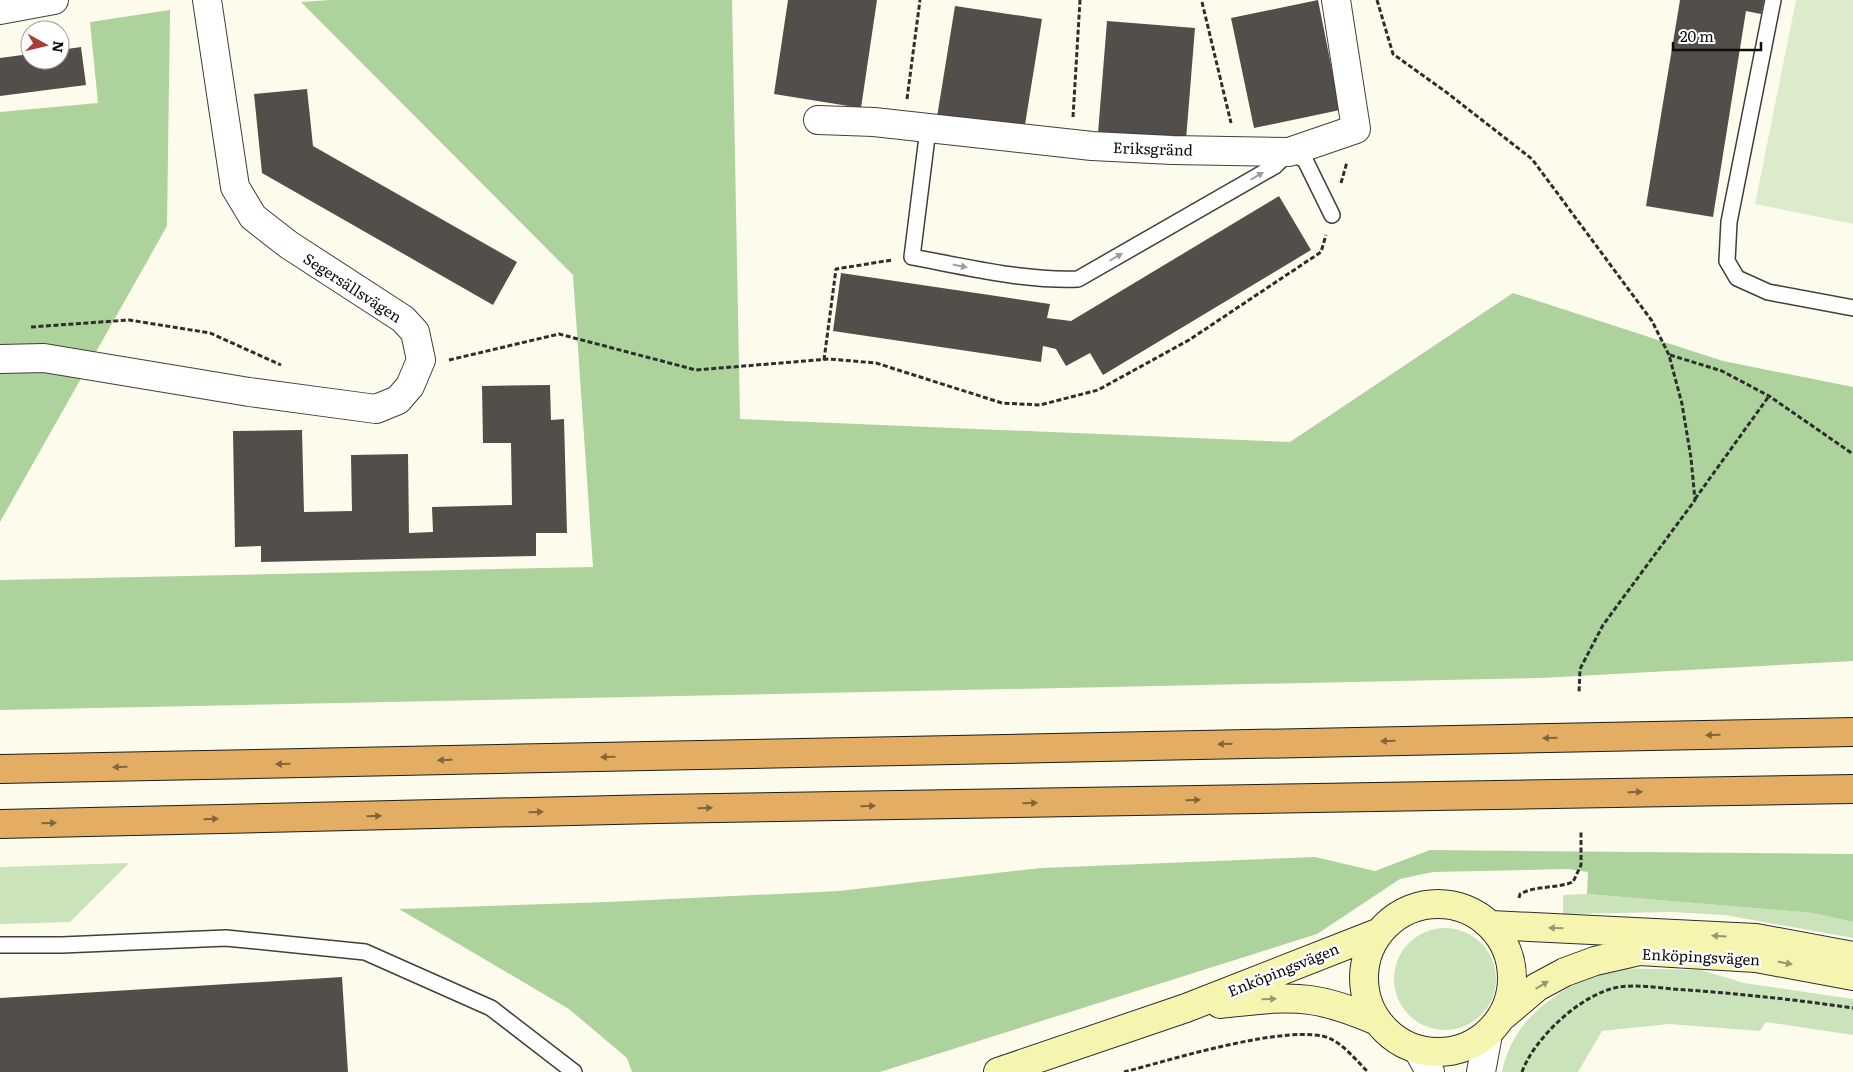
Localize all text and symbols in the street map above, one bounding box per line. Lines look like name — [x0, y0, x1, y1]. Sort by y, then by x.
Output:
north arrow — [20, 20, 70, 70]
scale bar — [1673, 20, 1760, 52]
text: 20 m — [1680, 24, 1714, 47]
text: N — [48, 40, 70, 54]
street label: Eriksgränd — [1113, 135, 1193, 161]
one-way arrow — [1250, 172, 1264, 181]
street label: Segersällsvägen — [299, 246, 407, 328]
one-way arrow — [1108, 253, 1123, 261]
one-way arrow — [952, 263, 968, 271]
one-way arrow — [1704, 731, 1720, 739]
one-way arrow — [1542, 734, 1558, 742]
one-way arrow — [1379, 737, 1395, 745]
one-way arrow — [1217, 741, 1233, 749]
one-way arrow — [599, 753, 615, 761]
one-way arrow — [437, 756, 453, 764]
one-way arrow — [274, 760, 290, 768]
one-way arrow — [112, 763, 128, 771]
one-way arrow — [1627, 788, 1643, 796]
one-way arrow — [1185, 796, 1201, 804]
one-way arrow — [1023, 799, 1039, 807]
one-way arrow — [860, 801, 876, 809]
one-way arrow — [698, 804, 714, 812]
one-way arrow — [528, 808, 544, 816]
one-way arrow — [366, 811, 382, 819]
one-way arrow — [203, 815, 219, 823]
one-way arrow — [41, 818, 57, 826]
one-way arrow — [1548, 924, 1564, 932]
one-way arrow — [1710, 931, 1726, 939]
street label: Enköpingsvägen — [1224, 936, 1342, 1002]
street label: Enköpingsvägen — [1641, 941, 1761, 971]
one-way arrow — [1777, 959, 1792, 967]
one-way arrow — [1535, 980, 1548, 989]
one-way arrow — [1262, 995, 1278, 1003]

